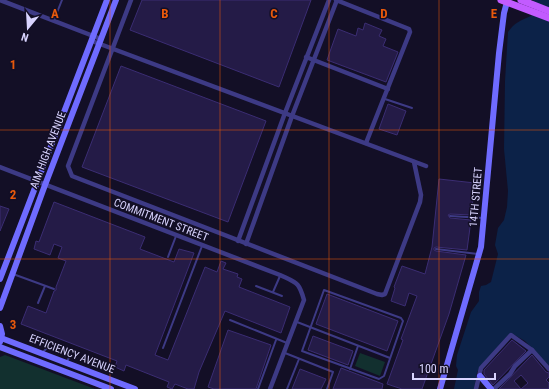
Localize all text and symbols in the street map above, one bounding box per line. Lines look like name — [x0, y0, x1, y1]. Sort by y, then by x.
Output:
text: A — [51, 6, 59, 21]
text: B — [161, 6, 169, 21]
text: C — [270, 6, 278, 21]
text: D — [380, 6, 388, 21]
text: E — [491, 6, 498, 21]
north arrow — [8, 8, 48, 48]
text: N — [20, 30, 30, 44]
text: 1 — [10, 57, 16, 72]
street label: AIM HIGH AVENUE — [27, 109, 69, 190]
street label: 14TH STREET — [467, 166, 485, 227]
text: 2 — [10, 187, 17, 202]
street label: COMMITMENT STREET — [112, 196, 210, 244]
text: 3 — [10, 317, 16, 332]
street label: EFFICIENCY AVENUE — [27, 332, 117, 376]
scale bar — [413, 355, 495, 381]
text: 100 m — [419, 362, 449, 376]

